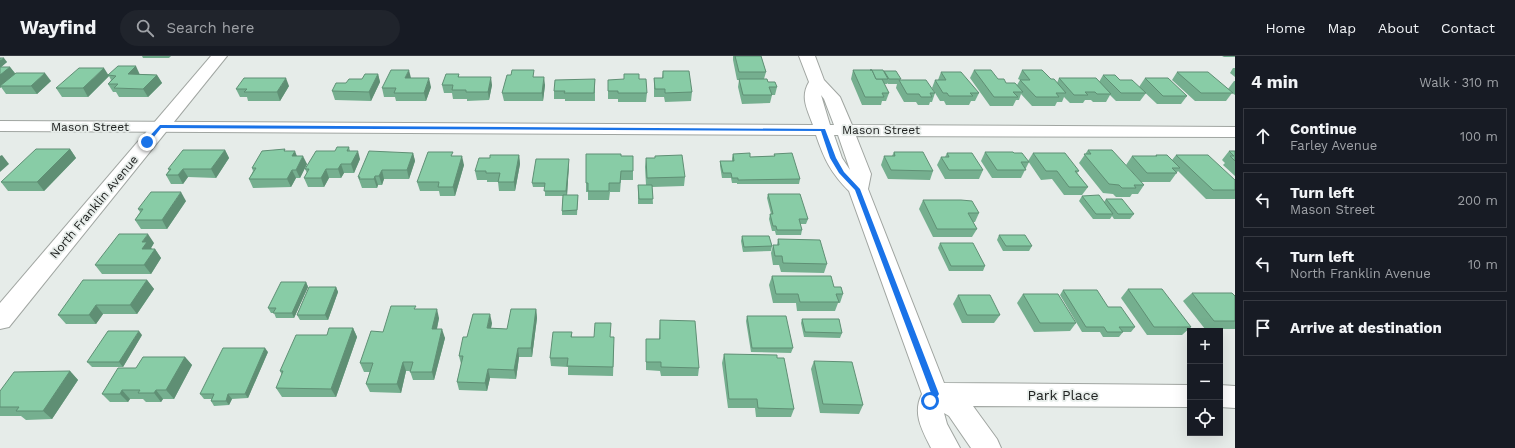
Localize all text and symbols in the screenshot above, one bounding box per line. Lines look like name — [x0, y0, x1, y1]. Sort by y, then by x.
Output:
search box — [120, 10, 400, 46]
text: Wayfind — [20, 16, 96, 39]
icon: search — [134, 17, 156, 39]
text: Search here — [166, 19, 254, 37]
text: Home — [1265, 20, 1305, 36]
text: Map — [1327, 20, 1356, 36]
text: About — [1378, 20, 1419, 36]
text: Contact — [1441, 20, 1495, 36]
text: 4 min — [1251, 72, 1298, 92]
text: Walk · 310 m — [1419, 75, 1499, 90]
street label: Mason Street — [51, 120, 129, 134]
text: Continue — [1290, 120, 1357, 138]
street label: Mason Street — [842, 123, 920, 137]
icon: ahead — [1252, 125, 1274, 147]
text: 100 m — [1460, 129, 1498, 144]
route end — [138, 133, 156, 151]
text: Farley Avenue — [1290, 138, 1377, 153]
street label: North Franklin Avenue — [47, 153, 141, 261]
text: Turn left — [1290, 184, 1354, 202]
icon: left — [1252, 189, 1274, 211]
text: 200 m — [1457, 193, 1498, 208]
text: Mason Street — [1290, 202, 1375, 217]
text: Turn left — [1290, 248, 1354, 266]
icon: left — [1252, 253, 1274, 275]
text: 10 m — [1468, 257, 1498, 272]
text: North Franklin Avenue — [1290, 266, 1431, 281]
icon: arrive — [1252, 317, 1274, 339]
text: Arrive at destination — [1290, 319, 1442, 337]
map controls — [1187, 328, 1223, 436]
button: + — [1187, 328, 1223, 364]
button: − — [1187, 364, 1223, 400]
street label: Park Place — [1027, 387, 1099, 403]
route start — [921, 392, 939, 410]
button: locate — [1187, 400, 1223, 436]

